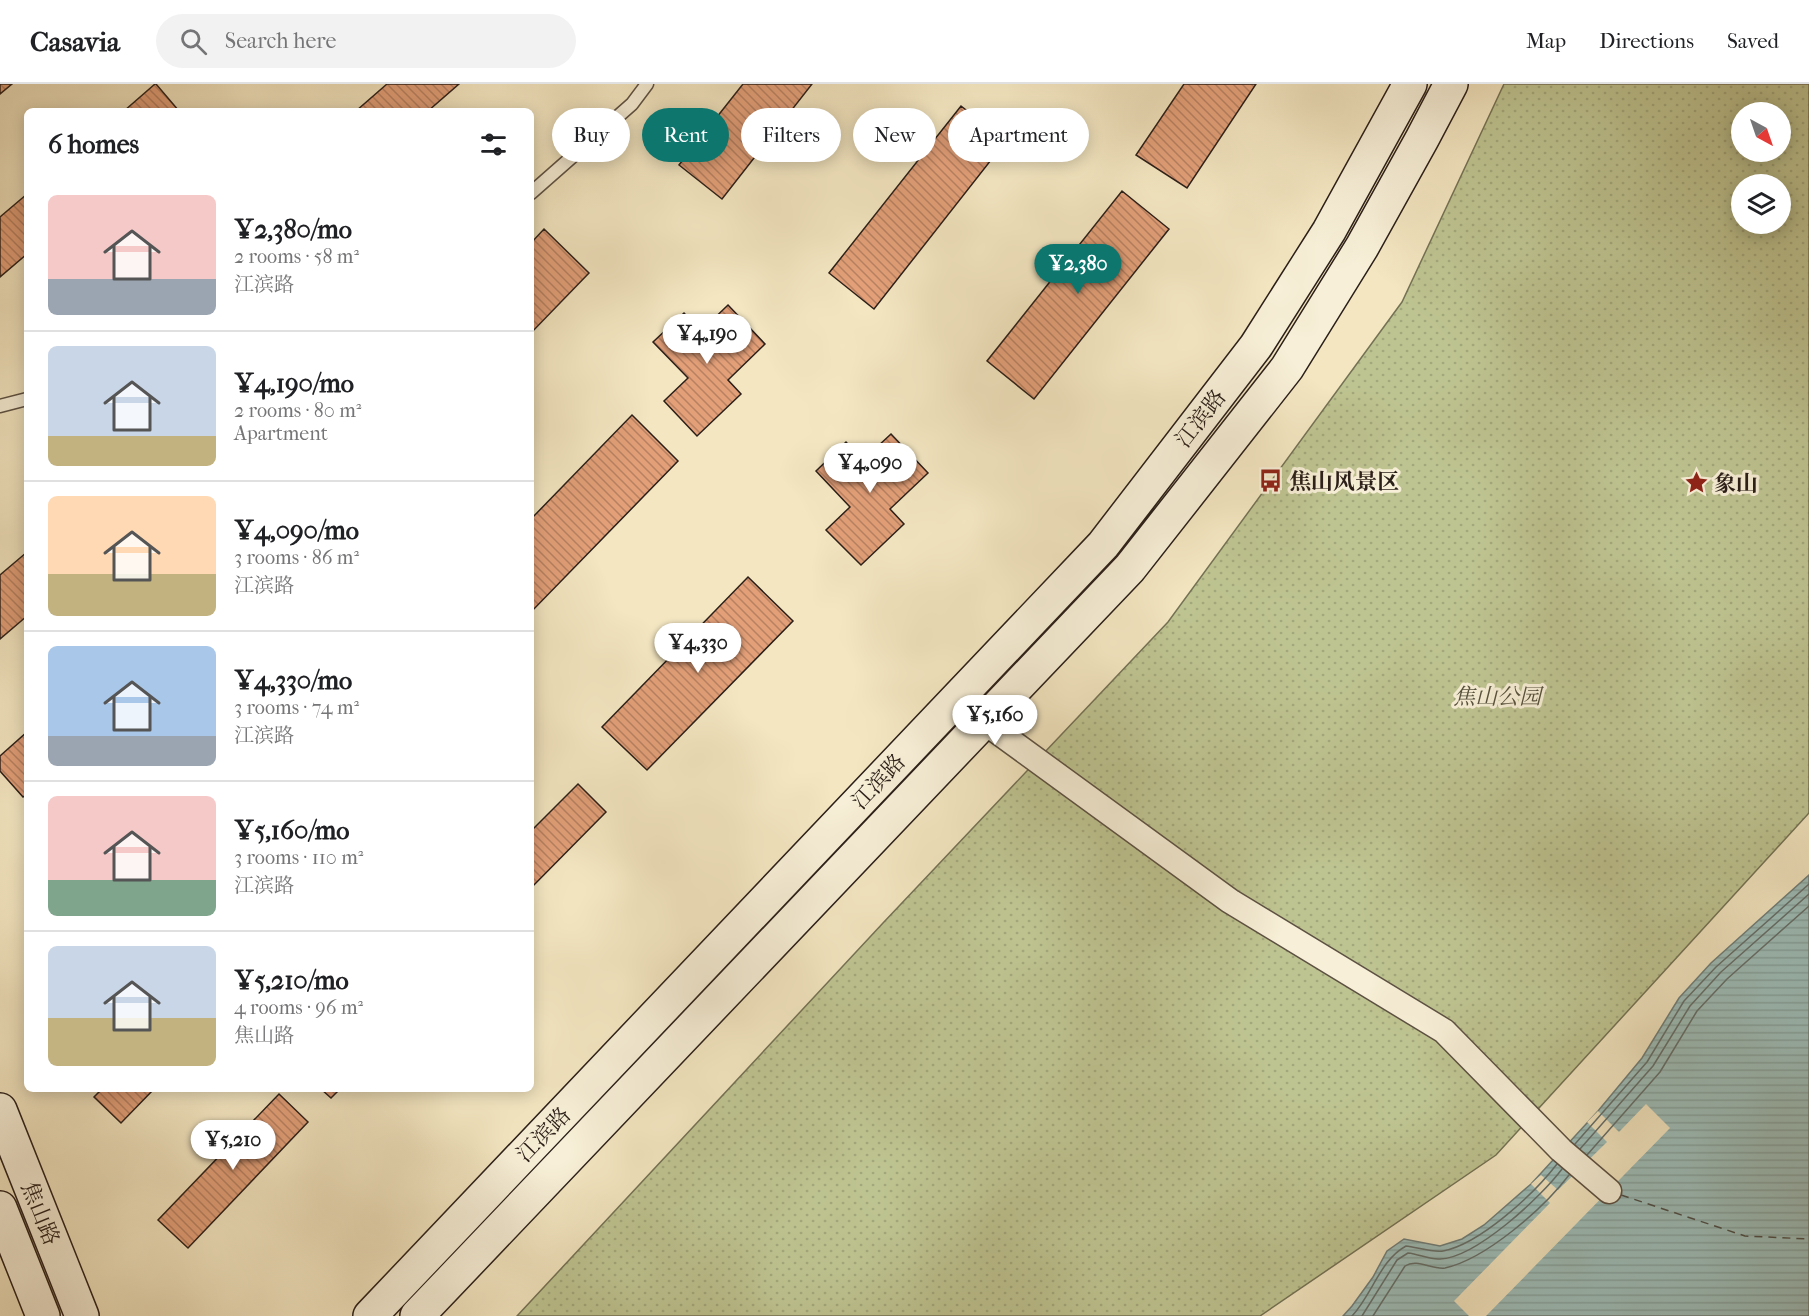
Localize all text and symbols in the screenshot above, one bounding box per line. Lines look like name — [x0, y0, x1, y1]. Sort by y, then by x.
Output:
search box — [156, 14, 576, 68]
text: Casavia — [30, 25, 120, 58]
icon: search — [177, 25, 210, 58]
text: Search here — [225, 28, 336, 54]
text: Map — [1526, 29, 1566, 53]
text: Directions — [1599, 29, 1694, 53]
text: Saved — [1727, 29, 1779, 53]
north arrow — [1731, 102, 1791, 162]
map controls — [1731, 102, 1791, 234]
chip: Buy — [552, 108, 630, 162]
chip: Rent — [642, 108, 729, 162]
chip: Filters — [741, 108, 841, 162]
chip: New — [853, 108, 936, 162]
chip: Apartment — [948, 108, 1089, 162]
icon: filters — [477, 128, 510, 161]
text: 6 homes — [48, 129, 139, 160]
button: layers — [1731, 174, 1791, 234]
text: ¥2,380/mo — [234, 214, 352, 245]
icon: home — [96, 219, 168, 291]
pin: ¥2,380 — [1029, 244, 1127, 295]
text: 2 rooms · 58 m² — [234, 245, 359, 268]
text: ¥2,380 — [1048, 252, 1108, 275]
text: 江滨路 — [234, 273, 294, 296]
pin: ¥4,190 — [658, 314, 756, 365]
text: ¥4,190 — [677, 322, 737, 345]
text: ¥4,190/mo — [234, 368, 354, 399]
icon: home — [96, 370, 168, 442]
street label: 江滨路 — [1170, 385, 1231, 453]
text: 2 rooms · 80 m² — [234, 399, 361, 422]
text: Apartment — [234, 422, 328, 445]
pin: ¥4,090 — [821, 443, 919, 494]
text: ¥4,090 — [838, 451, 902, 474]
bus stop icon: 焦山风景区 — [1258, 468, 1284, 494]
place label: 焦山风景区 — [1289, 469, 1399, 495]
place icon: 象山 — [1683, 470, 1709, 496]
place label: 象山 — [1714, 471, 1758, 497]
text: ¥4,090/mo — [234, 515, 359, 546]
icon: home — [96, 520, 168, 592]
text: 3 rooms · 86 m² — [234, 546, 359, 569]
text: 江滨路 — [234, 574, 294, 597]
pin: ¥4,330 — [649, 623, 747, 674]
text: ¥4,330 — [668, 631, 728, 654]
text: ¥4,330/mo — [234, 665, 352, 696]
icon: home — [96, 670, 168, 742]
park label: 焦山公园 — [1453, 684, 1544, 710]
pin: ¥5,160 — [946, 695, 1044, 746]
text: 3 rooms · 74 m² — [234, 696, 359, 719]
text: ¥5,160 — [966, 703, 1024, 726]
text: 江滨路 — [234, 724, 294, 747]
street label: 江滨路 — [847, 749, 911, 815]
text: ¥5,160/mo — [234, 815, 349, 846]
icon: home — [96, 820, 168, 892]
text: 3 rooms · 110 m² — [234, 846, 363, 869]
text: 江滨路 — [234, 874, 294, 897]
text: ¥5,210/mo — [234, 965, 349, 996]
icon: home — [96, 970, 168, 1042]
text: 4 rooms · 96 m² — [234, 996, 363, 1019]
text: 焦山路 — [234, 1024, 294, 1047]
street label: 江滨路 — [511, 1102, 576, 1167]
pin: ¥5,210 — [184, 1120, 282, 1171]
text: ¥5,210 — [205, 1128, 261, 1151]
street label: 焦山路 — [16, 1178, 64, 1249]

